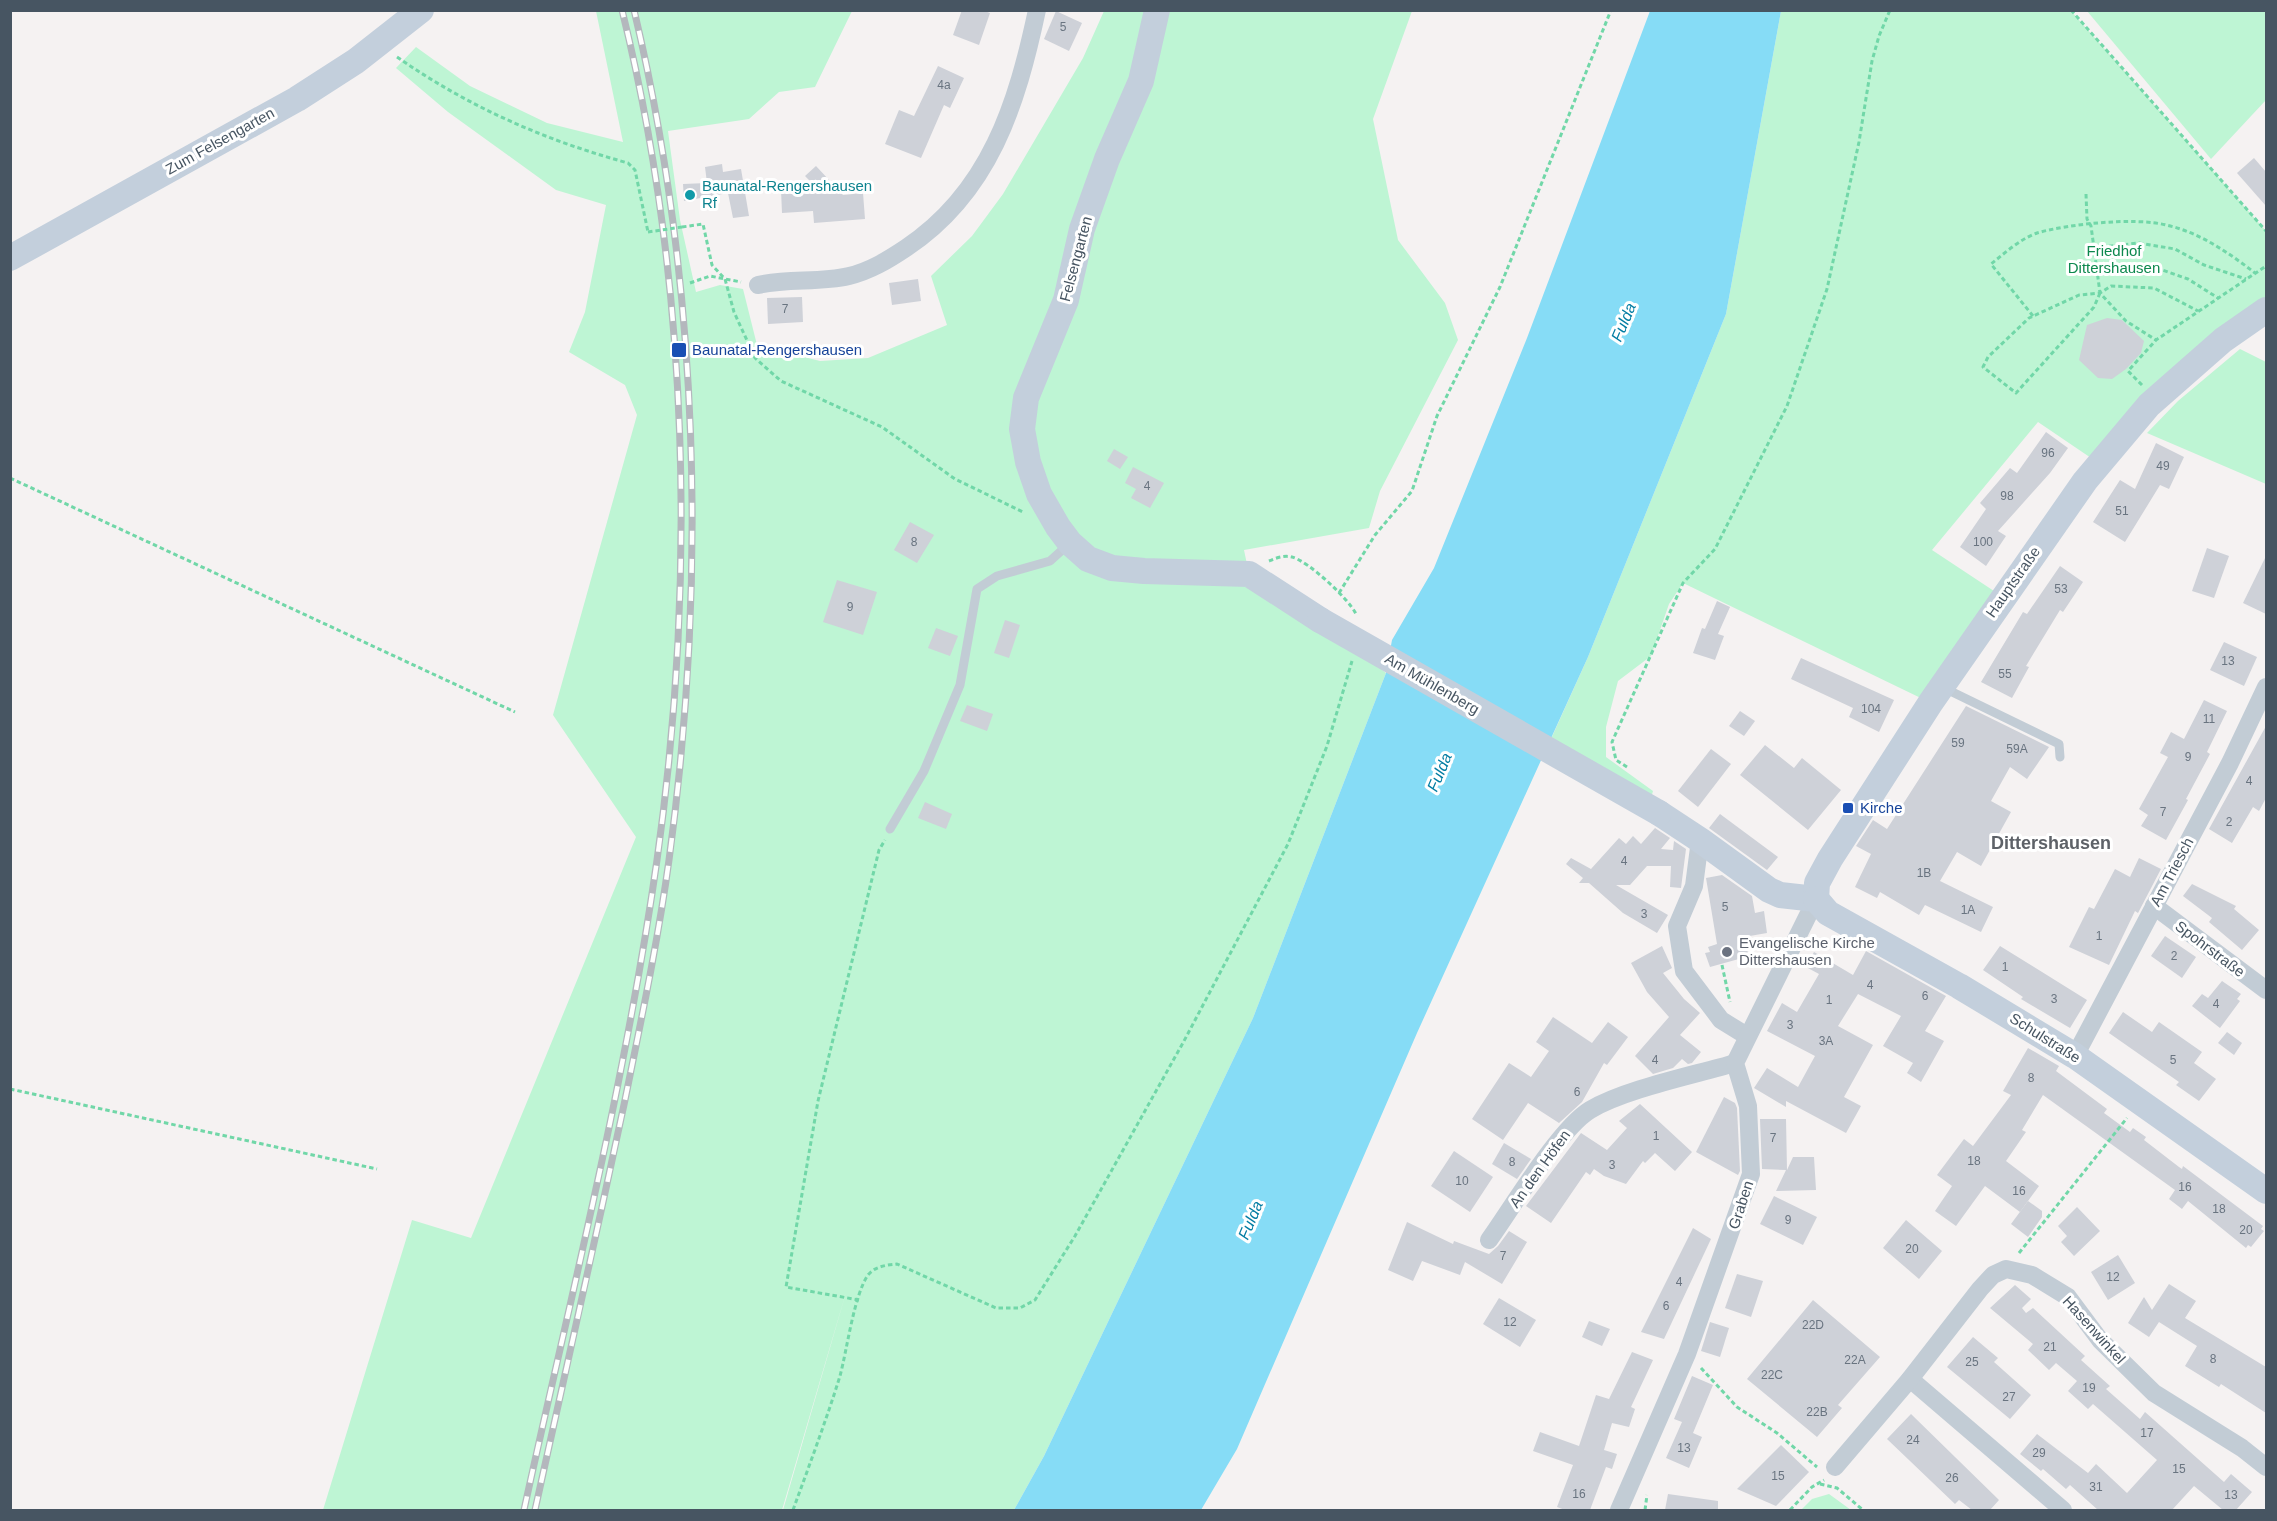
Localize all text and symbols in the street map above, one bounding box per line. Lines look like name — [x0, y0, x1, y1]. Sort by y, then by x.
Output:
house number: 5 — [1060, 20, 1067, 34]
house number: 4a — [937, 78, 951, 92]
street label: Zum Felsengarten — [162, 104, 277, 178]
place label: Baunatal-Rengershausen Rf — [702, 177, 872, 211]
marker: Baunatal-Rengershausen Rf — [683, 188, 697, 202]
street label: Felsengarten — [1056, 214, 1095, 303]
park label: Friedhof Dittershausen — [2068, 242, 2160, 276]
water label: Fulda — [1608, 300, 1639, 344]
house number: 7 — [782, 302, 789, 316]
marker: Baunatal-Rengershausen — [670, 341, 688, 359]
place label: Baunatal-Rengershausen — [692, 341, 862, 358]
house number: 96 — [2041, 446, 2055, 460]
house number: 49 — [2156, 459, 2170, 473]
house number: 4 — [1144, 479, 1151, 493]
house number: 98 — [2000, 489, 2014, 503]
house number: 51 — [2115, 504, 2129, 518]
house number: 8 — [911, 535, 918, 549]
house number: 100 — [1973, 535, 1993, 549]
street label: Hauptstraße — [1982, 543, 2043, 620]
house number: 53 — [2054, 582, 2068, 596]
house number: 9 — [847, 600, 854, 614]
street label: Am Mühlenberg — [1382, 650, 1482, 717]
house number: 13 — [2221, 654, 2235, 668]
house number: 55 — [1998, 667, 2012, 681]
house number: 104 — [1861, 702, 1881, 716]
house number: 11 — [2203, 712, 2216, 726]
house number: 59 — [1951, 736, 1965, 750]
house number: 59A — [2006, 742, 2028, 756]
water label: Fulda — [1424, 750, 1455, 794]
house number: 9 — [2185, 750, 2192, 764]
house number: 4 — [2246, 774, 2253, 788]
place label: Kirche — [1860, 799, 1903, 816]
marker: Kirche — [1841, 801, 1855, 815]
house number: 7 — [2160, 805, 2167, 819]
house number: 2 — [2226, 815, 2233, 829]
district label: Dittershausen — [1991, 833, 2111, 853]
street label: Am Triesch — [2146, 835, 2197, 909]
house number: 4 — [1621, 854, 1628, 868]
house number: 1B — [1917, 866, 1931, 880]
house number: 5 — [1722, 900, 1729, 914]
house number: 1A — [1961, 903, 1975, 917]
house number: 3 — [1641, 907, 1648, 921]
street label: Spohrstraße — [2172, 917, 2248, 980]
house number: 1 — [2096, 929, 2103, 943]
place label: Evangelische Kirche Dittershausen — [1739, 934, 1875, 968]
marker: Evangelische Kirche Dittershausen — [1720, 945, 1734, 959]
house number: 2 — [2171, 949, 2178, 963]
house number: 1 — [2002, 960, 2009, 974]
house number: 4 — [1867, 978, 1874, 992]
house number: 6 — [1922, 989, 1929, 1003]
house number: 3 — [2051, 992, 2058, 1006]
house number: 1 — [1826, 993, 1833, 1007]
house number: 4 — [2213, 997, 2220, 1011]
street label: Schulstraße — [2007, 1009, 2084, 1066]
house number: 3 — [1787, 1018, 1794, 1032]
house number: 3A — [1819, 1034, 1833, 1048]
house number: 4 — [1652, 1053, 1659, 1067]
house number: 5 — [2170, 1053, 2177, 1067]
house number: 8 — [2028, 1071, 2035, 1085]
house number: 6 — [1574, 1085, 1581, 1099]
street label: An den Höfen — [1506, 1127, 1573, 1211]
house number: 1 — [1653, 1129, 1660, 1143]
house number: 7 — [1770, 1131, 1777, 1145]
house number: 18 — [1967, 1154, 1981, 1168]
house number: 8 — [1509, 1155, 1516, 1169]
house number: 3 — [1609, 1158, 1616, 1172]
house number: 10 — [1455, 1174, 1469, 1188]
street label: Graben — [1725, 1178, 1756, 1231]
house number: 16 — [2178, 1180, 2192, 1194]
house number: 16 — [2012, 1184, 2026, 1198]
water label: Fulda — [1235, 1198, 1266, 1242]
house number: 18 — [2212, 1202, 2226, 1216]
house number: 9 — [1785, 1213, 1792, 1227]
house number: 20 — [2239, 1223, 2253, 1237]
house number: 20 — [1905, 1242, 1919, 1256]
house number: 7 — [1500, 1249, 1507, 1263]
house number: 12 — [2106, 1270, 2120, 1284]
house number: 4 — [1676, 1275, 1683, 1289]
street label: Hasenwinkel — [2060, 1292, 2129, 1367]
house number: 6 — [1663, 1299, 1670, 1313]
house number: 12 — [1503, 1315, 1517, 1329]
house number: 22D — [1802, 1318, 1824, 1332]
house number: 21 — [2043, 1340, 2057, 1354]
house number: 8 — [2210, 1352, 2217, 1366]
house number: 22A — [1844, 1353, 1866, 1367]
house number: 25 — [1965, 1355, 1979, 1369]
house number: 22C — [1761, 1368, 1783, 1382]
house number: 19 — [2082, 1381, 2096, 1395]
house number: 27 — [2002, 1390, 2016, 1404]
house number: 22B — [1806, 1405, 1828, 1419]
house number: 17 — [2140, 1426, 2154, 1440]
house number: 24 — [1906, 1433, 1920, 1447]
house number: 13 — [1677, 1441, 1691, 1455]
house number: 29 — [2032, 1446, 2046, 1460]
house number: 15 — [2172, 1462, 2186, 1476]
house number: 15 — [1771, 1469, 1785, 1483]
house number: 26 — [1945, 1471, 1959, 1485]
house number: 31 — [2089, 1480, 2103, 1494]
house number: 16 — [1572, 1487, 1586, 1501]
house number: 13 — [2224, 1488, 2238, 1502]

